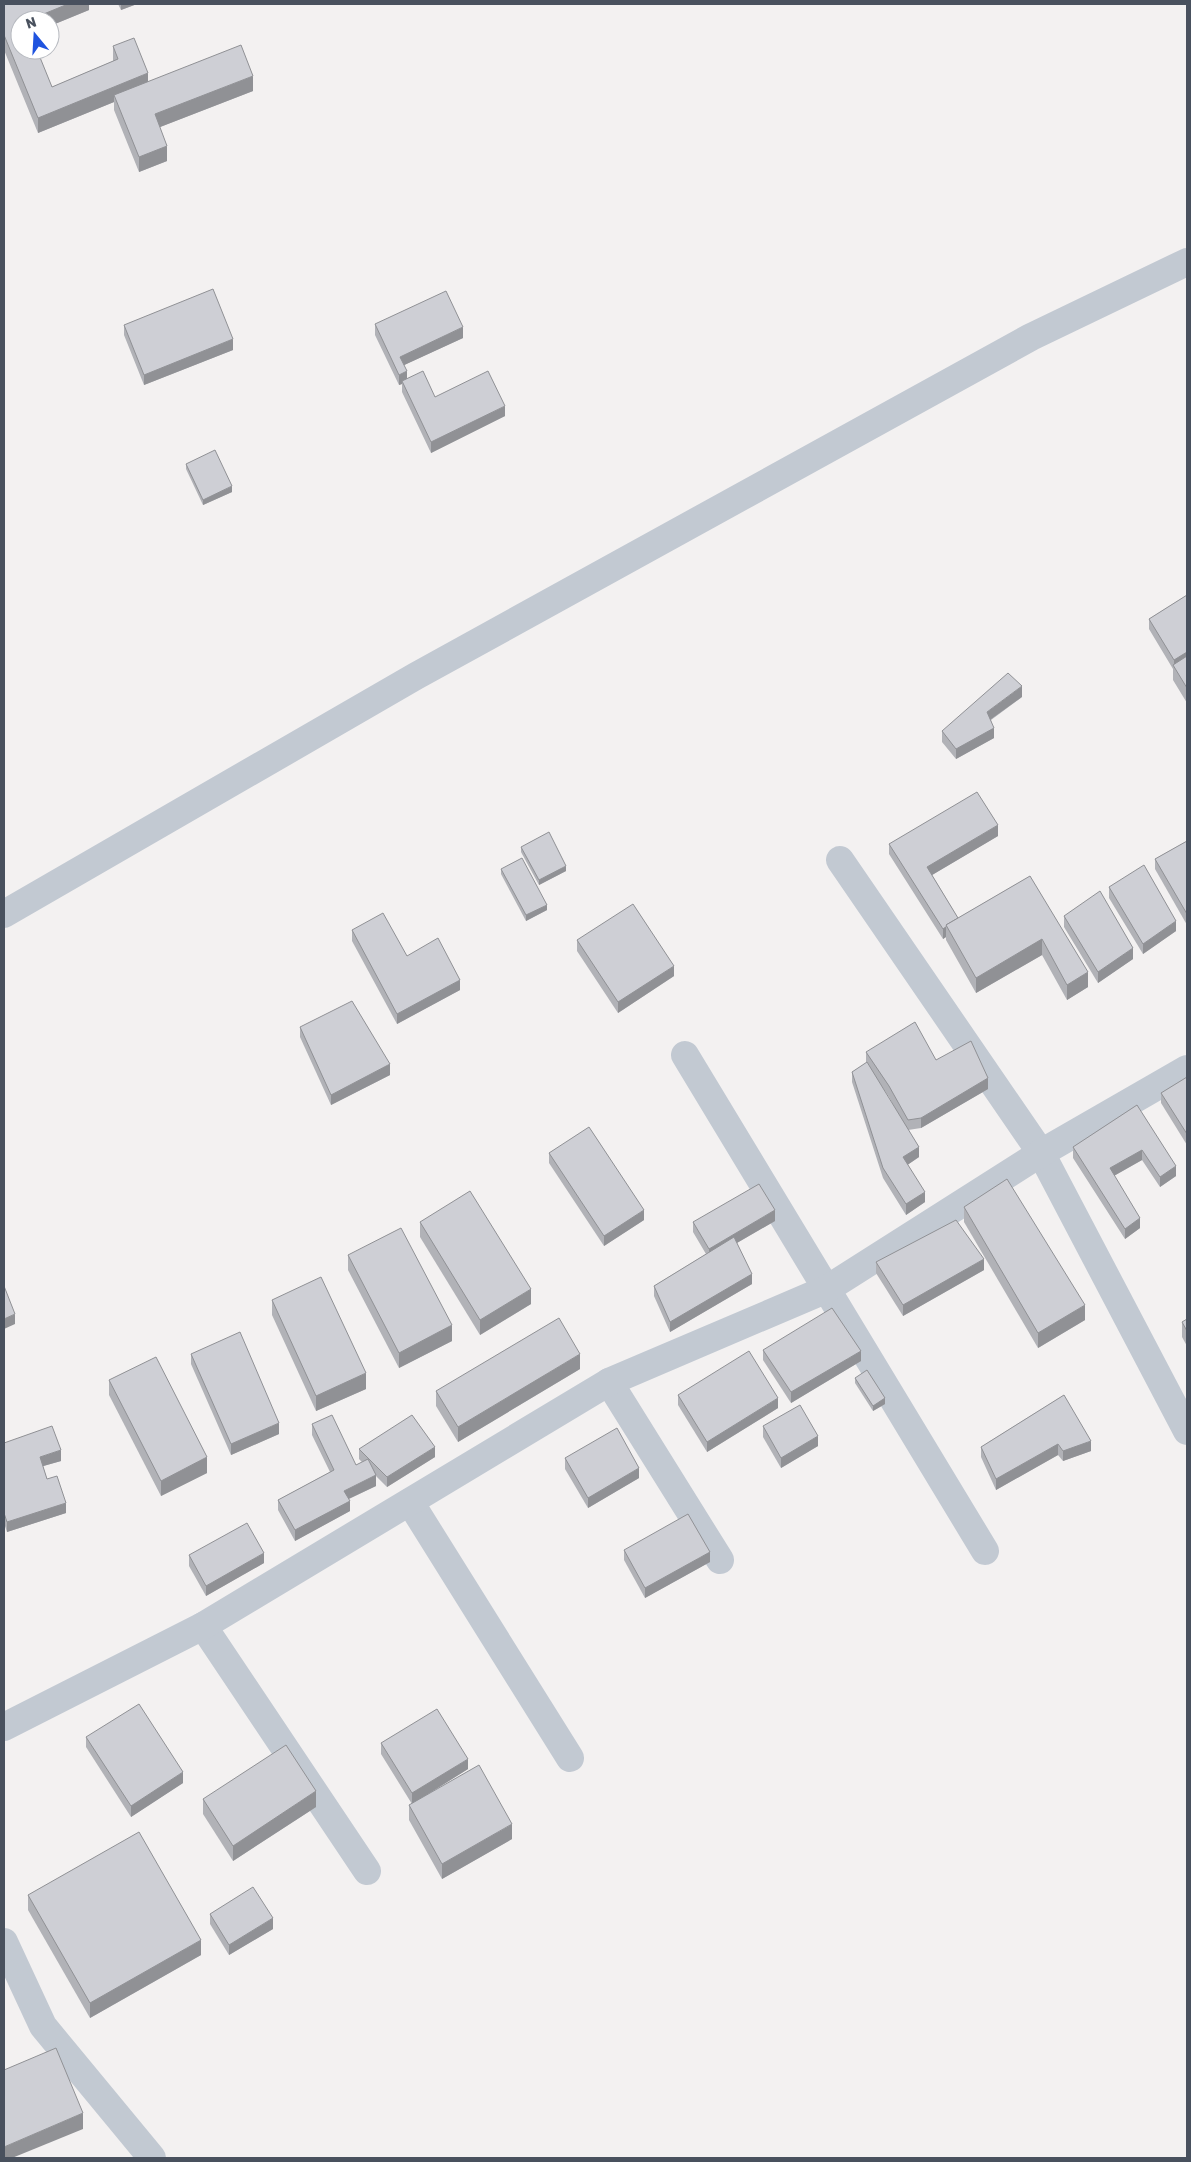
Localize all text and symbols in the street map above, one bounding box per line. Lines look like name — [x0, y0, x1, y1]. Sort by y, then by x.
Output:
north arrow — [10, 10, 60, 60]
text: N — [24, 13, 39, 33]

